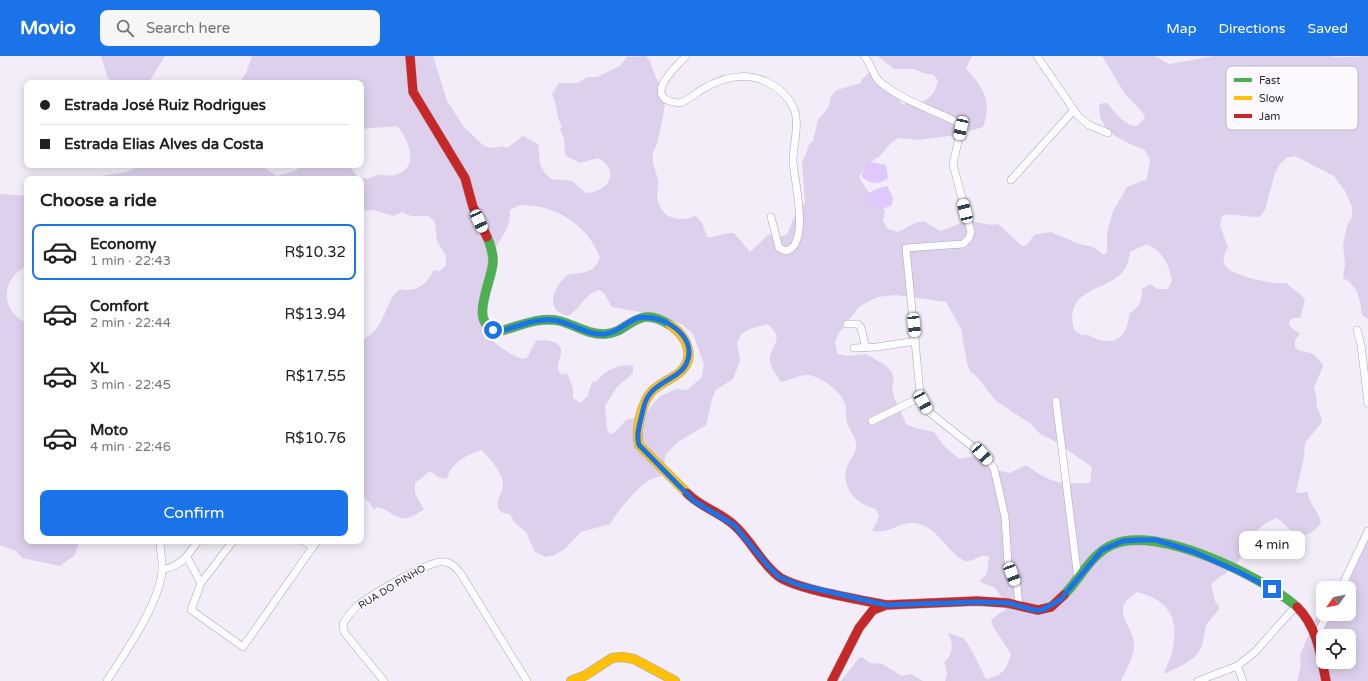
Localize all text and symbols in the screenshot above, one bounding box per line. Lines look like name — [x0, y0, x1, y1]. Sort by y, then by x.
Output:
search box — [100, 10, 380, 46]
text: Movio — [20, 17, 76, 39]
icon: search — [114, 17, 136, 39]
text: Search here — [146, 19, 230, 37]
text: Map — [1166, 20, 1197, 37]
text: Directions — [1219, 20, 1286, 37]
text: Saved — [1308, 20, 1348, 37]
legend — [1226, 66, 1358, 130]
text: Fast — [1259, 74, 1280, 87]
text: Slow — [1259, 92, 1284, 105]
text: Estrada José Ruiz Rodrigues — [64, 96, 266, 114]
text: Jam — [1259, 110, 1280, 123]
car — [953, 115, 969, 141]
text: Estrada Elias Alves da Costa — [64, 135, 264, 153]
text: Choose a ride — [40, 189, 157, 211]
car — [956, 198, 974, 224]
car — [468, 208, 490, 234]
icon: car — [42, 234, 78, 270]
text: Economy — [90, 235, 156, 253]
text: R$10.32 — [284, 243, 346, 261]
text: 1 min · 22:43 — [90, 253, 171, 269]
icon: car — [42, 296, 78, 332]
text: Comfort — [90, 297, 149, 315]
text: R$13.94 — [284, 305, 346, 323]
car — [907, 312, 921, 338]
text: 2 min · 22:44 — [90, 315, 171, 331]
route start — [484, 321, 502, 339]
icon: car — [42, 358, 78, 394]
text: XL — [90, 359, 109, 377]
text: R$17.55 — [285, 367, 346, 385]
text: 3 min · 22:45 — [90, 377, 171, 393]
car — [912, 389, 934, 415]
icon: car — [42, 420, 78, 456]
text: Moto — [90, 421, 128, 439]
text: R$10.76 — [285, 429, 346, 447]
text: 4 min · 22:46 — [90, 439, 171, 455]
car — [970, 441, 994, 467]
button: Confirm — [40, 490, 348, 536]
callout: 4 min — [1239, 531, 1305, 559]
text: 4 min — [1255, 537, 1289, 553]
car — [1002, 561, 1022, 587]
street label: RUA DO PINHO — [356, 562, 428, 612]
route end — [1263, 580, 1281, 598]
north arrow — [1316, 581, 1356, 621]
map controls — [1316, 581, 1356, 669]
button: locate — [1316, 629, 1356, 669]

